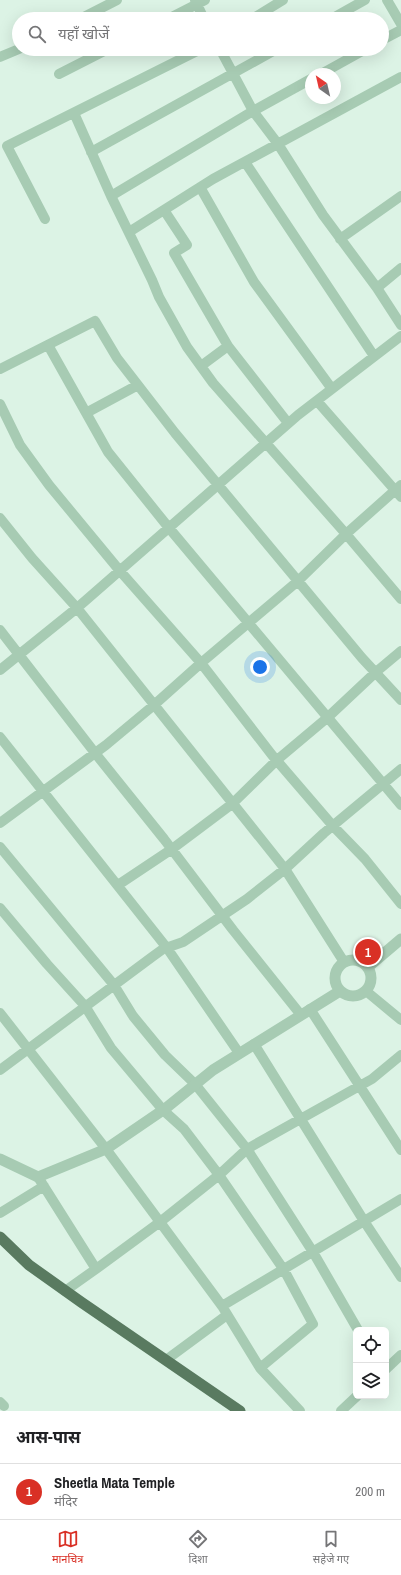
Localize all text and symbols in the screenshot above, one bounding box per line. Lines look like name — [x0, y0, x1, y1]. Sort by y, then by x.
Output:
search box — [12, 12, 389, 56]
icon: search — [26, 23, 48, 45]
text: यहाँ खोजें — [58, 23, 109, 44]
north arrow — [305, 68, 341, 104]
your location — [250, 657, 270, 677]
pin: 1 — [355, 937, 381, 967]
map controls — [353, 1327, 389, 1399]
button: locate — [353, 1327, 389, 1363]
button: layers — [353, 1363, 389, 1399]
text: आस-पास — [16, 1425, 81, 1448]
text: Sheetla Mata Temple — [54, 1472, 175, 1493]
text: 1 — [26, 1483, 32, 1500]
text: 200 m — [355, 1483, 385, 1500]
text: मंदिर — [54, 1493, 77, 1510]
tab: मानचित्र — [52, 1528, 83, 1567]
tab: दिशा — [187, 1528, 209, 1567]
tab: सहेजे गए — [313, 1528, 349, 1567]

